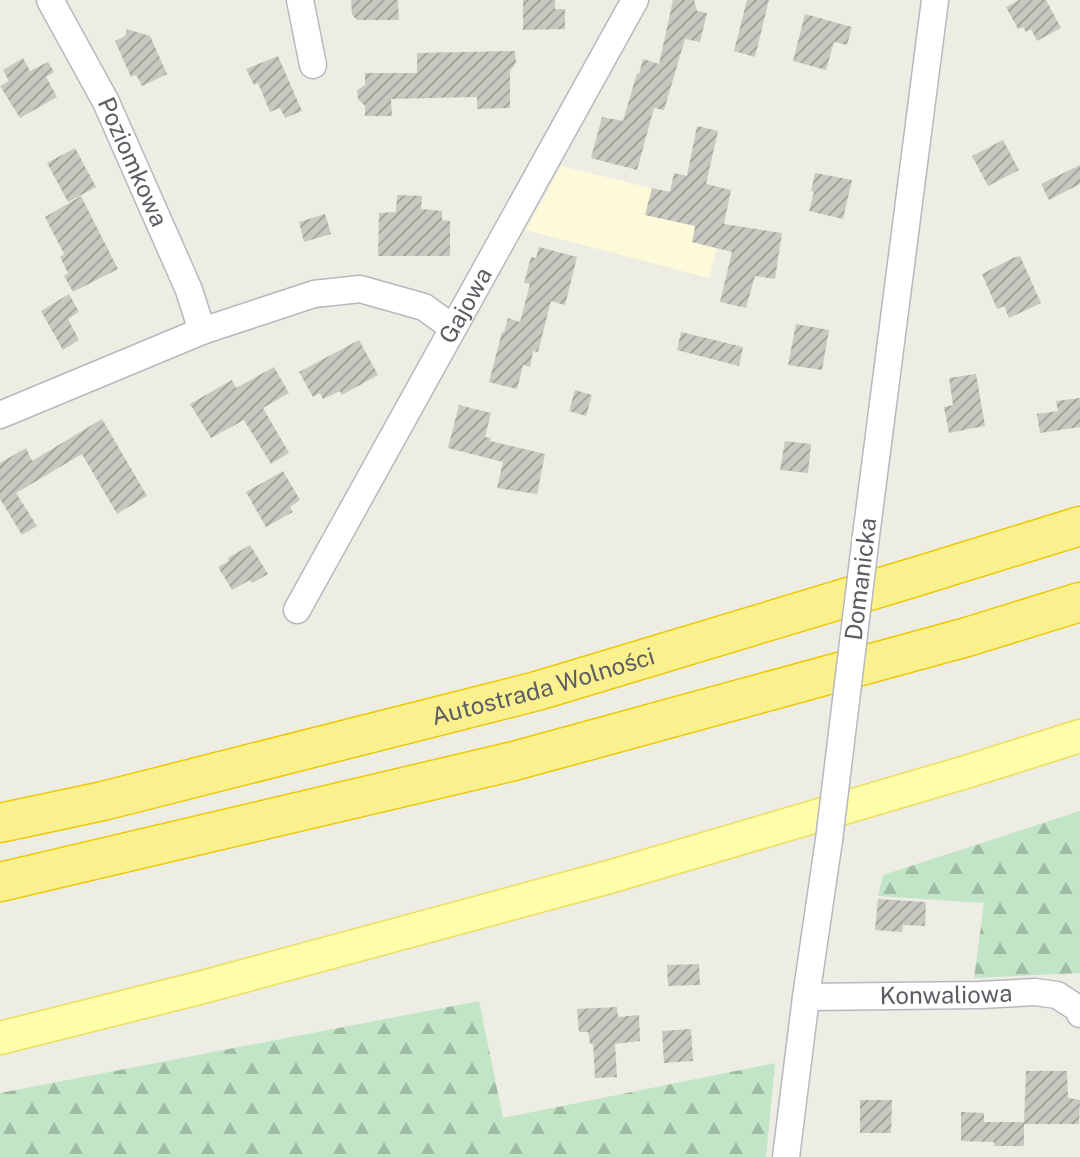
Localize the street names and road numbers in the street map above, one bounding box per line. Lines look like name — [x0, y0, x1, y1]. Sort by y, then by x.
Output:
street label: Poziomkowa — [93, 93, 174, 231]
street label: Gajowa — [433, 262, 497, 348]
street label: Domanicka — [839, 516, 881, 642]
street label: Autostrada Wolności — [428, 641, 658, 730]
street label: Konwaliowa — [879, 978, 1013, 1009]

